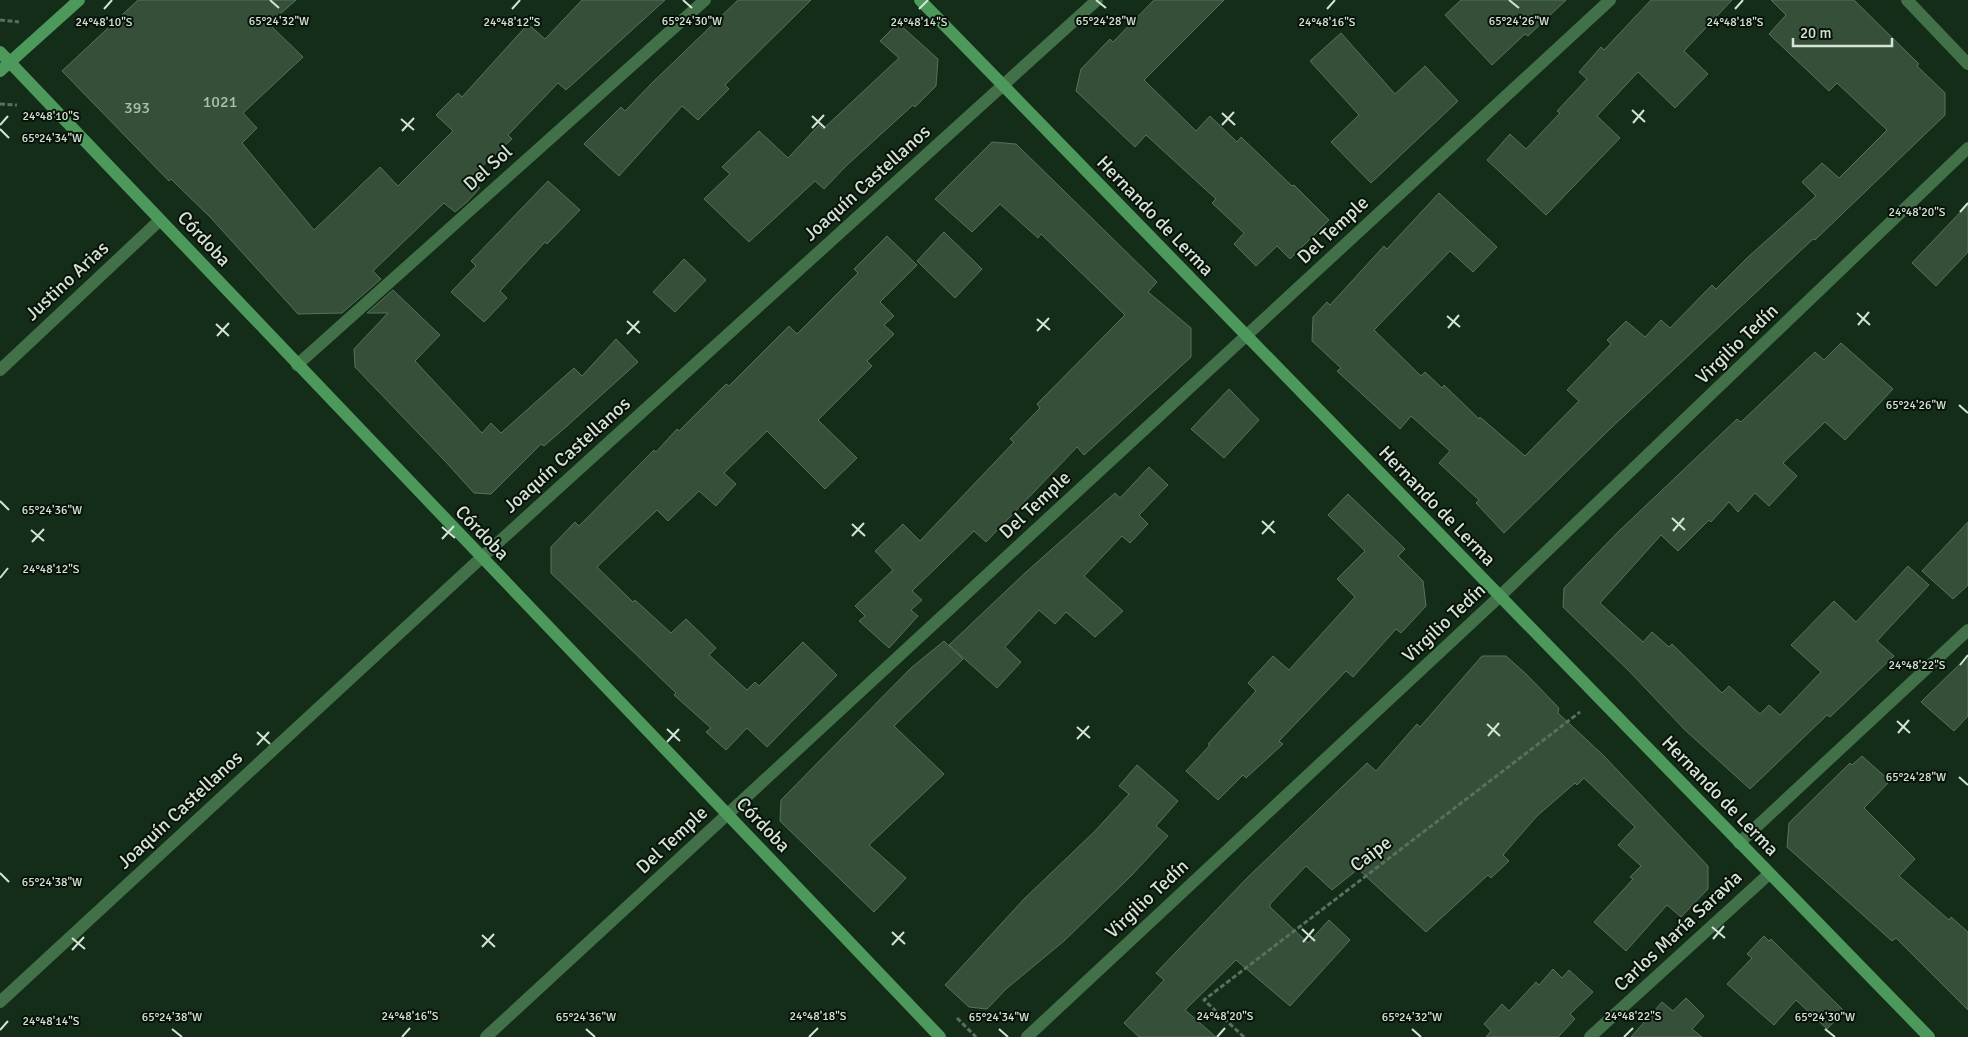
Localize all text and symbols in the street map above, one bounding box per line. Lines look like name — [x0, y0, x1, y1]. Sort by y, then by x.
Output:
text: 65°24'32"W — [249, 14, 309, 29]
text: 65°24'30"W — [662, 14, 722, 29]
text: 65°24'28"W — [1076, 14, 1136, 29]
text: 65°24'26"W — [1489, 14, 1549, 29]
text: 24°48'10"S — [75, 15, 133, 30]
text: 24°48'12"S — [483, 15, 541, 30]
text: 24°48'14"S — [890, 15, 948, 30]
text: 24°48'16"S — [1298, 15, 1356, 30]
text: 24°48'18"S — [1706, 15, 1764, 30]
scale bar — [1793, 15, 1892, 47]
text: 20 m — [1800, 24, 1831, 42]
house number: 1021 — [203, 92, 237, 112]
house number: 393 — [124, 98, 150, 118]
text: 24°48'10"S — [22, 109, 80, 124]
street label: Joaquín Castellanos — [799, 120, 935, 246]
text: 65°24'34"W — [22, 131, 82, 146]
street label: Del Sol — [459, 140, 517, 196]
street label: Hernando de Lerma — [1091, 151, 1219, 281]
street label: Del Temple — [1292, 191, 1374, 269]
text: 24°48'20"S — [1888, 205, 1946, 220]
street label: Córdoba — [172, 206, 236, 272]
street label: Justino Arias — [20, 236, 114, 326]
street label: Virgilio Tedín — [1691, 299, 1783, 389]
street label: Joaquín Castellanos — [499, 392, 635, 518]
text: 65°24'26"W — [1886, 398, 1946, 413]
street label: Hernando de Lerma — [1373, 441, 1501, 571]
street label: Del Temple — [994, 466, 1076, 544]
street label: Córdoba — [450, 500, 514, 566]
text: 65°24'36"W — [22, 503, 82, 518]
text: 24°48'12"S — [22, 562, 80, 577]
street label: Virgilio Tedín — [1397, 578, 1491, 668]
text: 24°48'22"S — [1888, 658, 1946, 673]
street label: Hernando de Lerma — [1656, 731, 1784, 861]
street label: Joaquín Castellanos — [112, 746, 248, 874]
text: 65°24'28"W — [1886, 770, 1946, 785]
street label: Córdoba — [731, 792, 795, 858]
street label: Del Temple — [631, 801, 713, 879]
street label: Caipe — [1346, 831, 1396, 877]
street label: Virgilio Tedín — [1100, 854, 1194, 944]
street label: Carlos María Saravia — [1609, 865, 1747, 997]
text: 65°24'38"W — [22, 875, 82, 890]
text: 24°48'16"S — [381, 1009, 439, 1024]
text: 24°48'18"S — [789, 1009, 847, 1024]
text: 24°48'20"S — [1196, 1009, 1254, 1024]
text: 24°48'22"S — [1604, 1009, 1662, 1024]
text: 65°24'38"W — [142, 1010, 202, 1025]
text: 65°24'36"W — [556, 1010, 616, 1025]
text: 65°24'34"W — [969, 1010, 1029, 1025]
text: 65°24'32"W — [1382, 1010, 1442, 1025]
text: 65°24'30"W — [1795, 1010, 1855, 1025]
text: 24°48'14"S — [22, 1014, 80, 1029]

